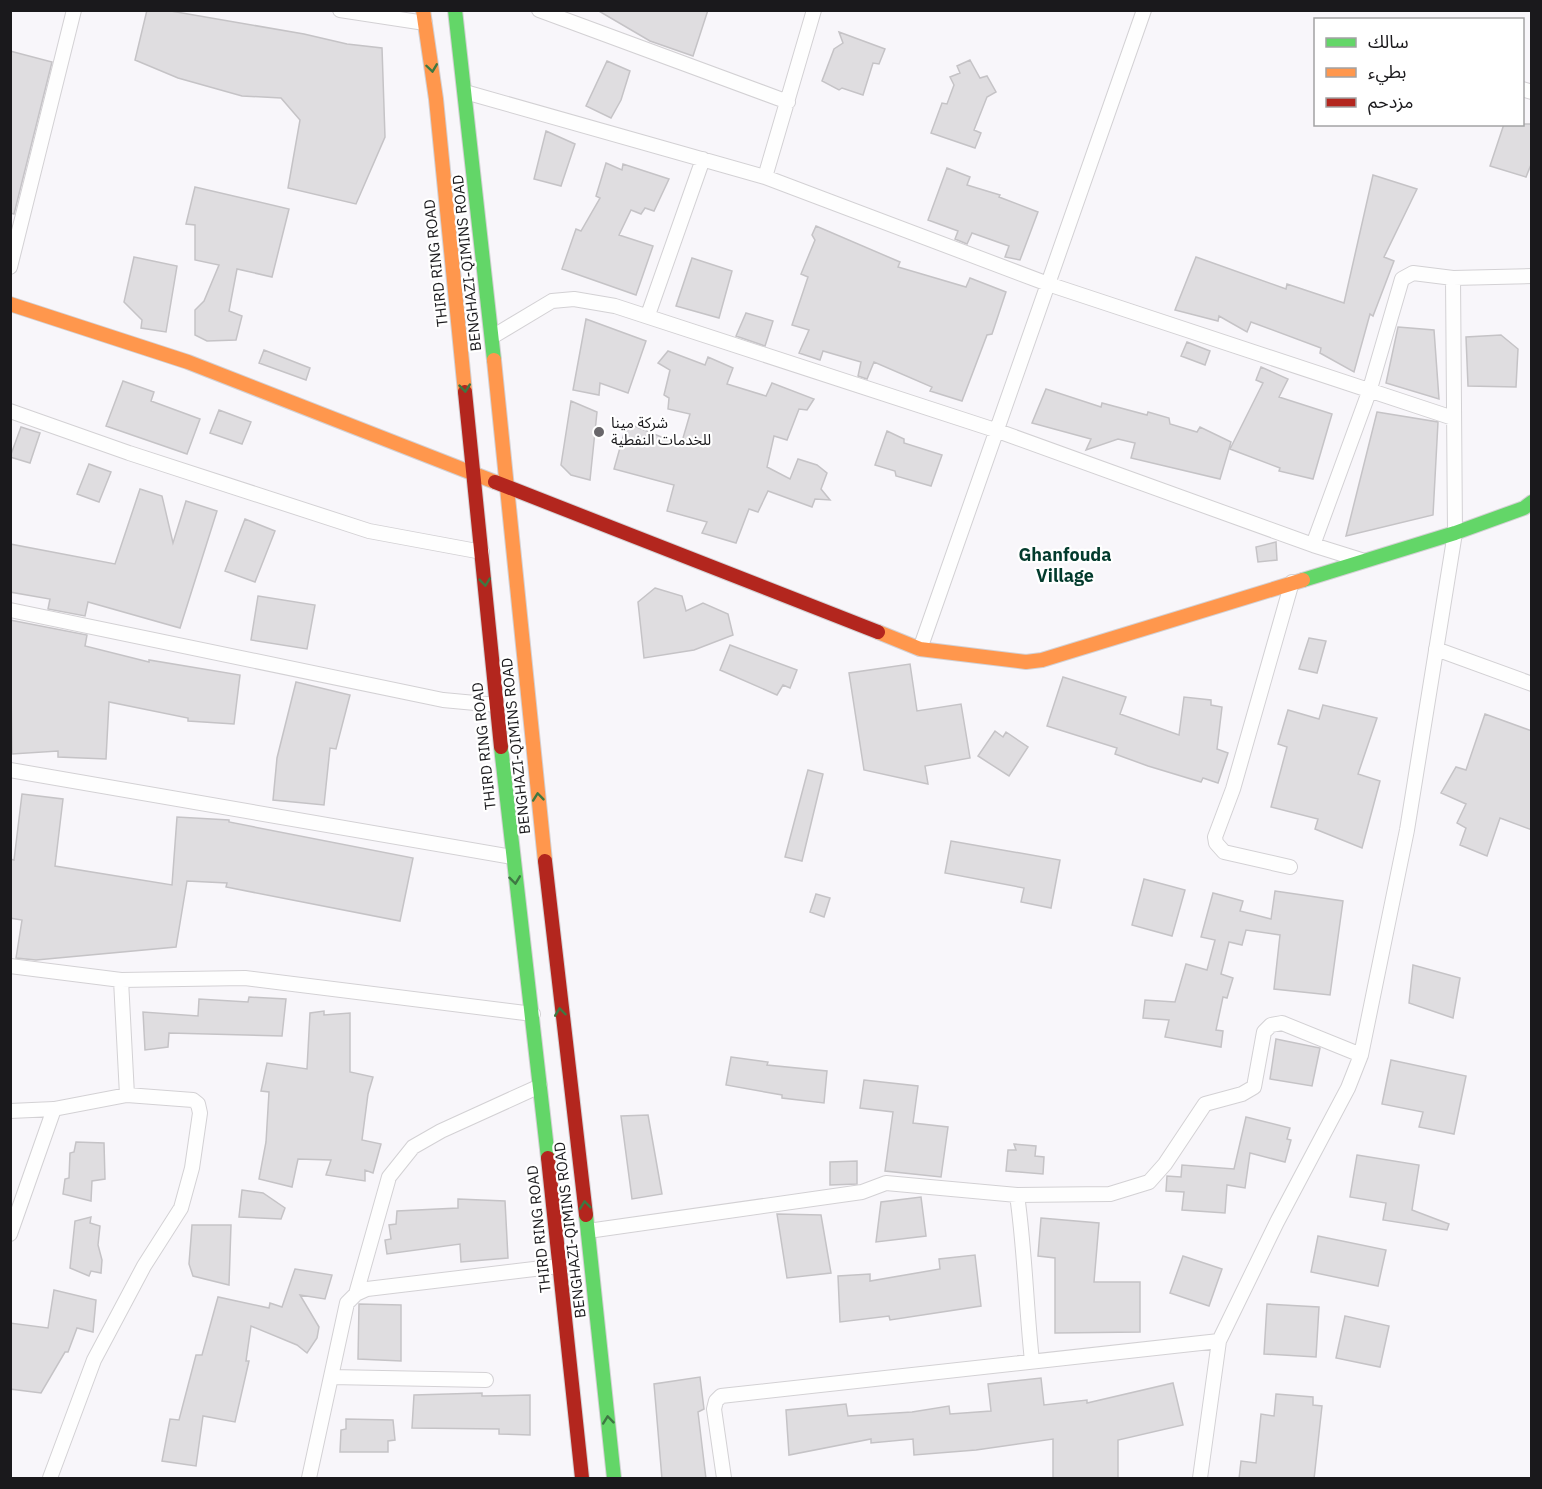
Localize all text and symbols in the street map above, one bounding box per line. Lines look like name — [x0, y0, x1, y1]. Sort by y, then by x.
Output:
legend — [1314, 18, 1524, 126]
text: سالك — [1368, 30, 1409, 53]
text: بطيء — [1368, 60, 1406, 85]
one-way arrow — [425, 64, 437, 73]
text: مزدحم — [1368, 90, 1413, 115]
street label: BENGHAZI-QIMINS ROAD — [448, 174, 485, 352]
street label: THIRD RING ROAD — [419, 198, 452, 328]
one-way arrow — [458, 383, 471, 392]
place label: شركة مينا للخدمات النفطية — [611, 413, 711, 449]
marker: شركة مينا للخدمات النفطية — [592, 425, 606, 439]
district label: Ghanfouda Village — [1018, 543, 1112, 587]
one-way arrow — [478, 577, 491, 586]
street label: BENGHAZI-QIMINS ROAD — [497, 657, 534, 835]
street label: THIRD RING ROAD — [467, 681, 500, 811]
one-way arrow — [532, 793, 545, 802]
one-way arrow — [509, 875, 521, 885]
one-way arrow — [555, 1007, 567, 1017]
street label: BENGHAZI-QIMINS ROAD — [549, 1141, 590, 1319]
street label: THIRD RING ROAD — [522, 1164, 555, 1294]
one-way arrow — [579, 1201, 592, 1210]
one-way arrow — [602, 1416, 615, 1425]

